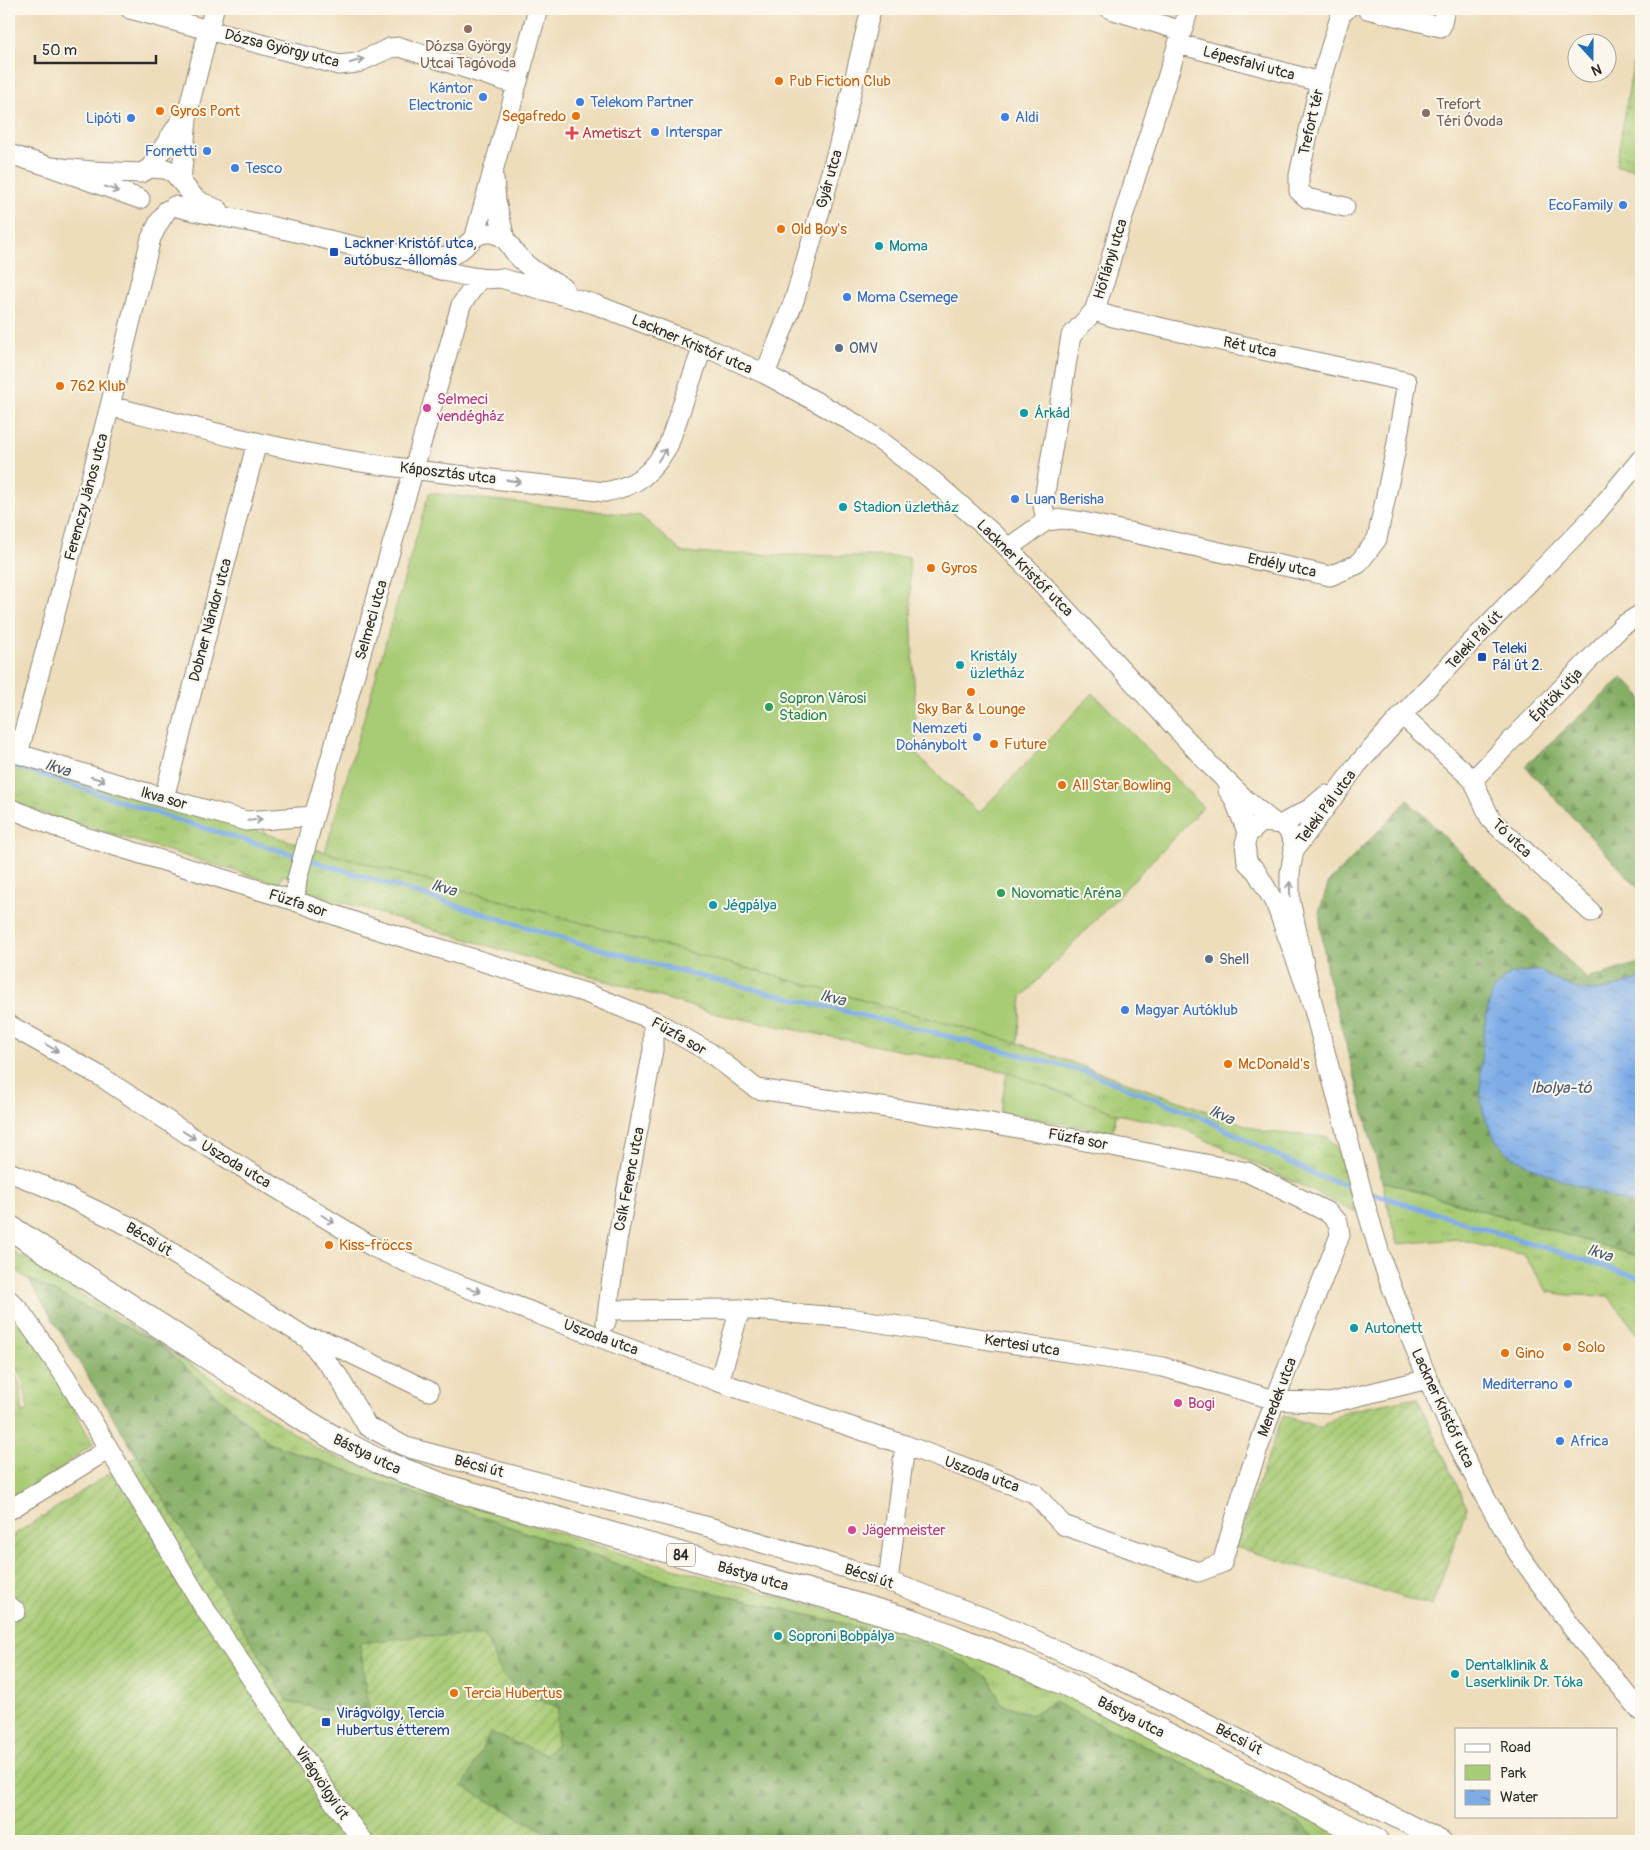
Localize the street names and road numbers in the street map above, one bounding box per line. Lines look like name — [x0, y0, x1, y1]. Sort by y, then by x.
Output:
street label: Dózsa György utca — [222, 25, 341, 72]
street label: Lépesfalvi utca — [1201, 42, 1297, 85]
street label: Trefort tér — [1295, 86, 1328, 157]
street label: Gyár utca — [812, 148, 847, 211]
street label: Höflányi utca — [1089, 217, 1132, 302]
street label: Lackner Kristóf utca — [629, 310, 755, 378]
street label: Rét utca — [1221, 333, 1278, 362]
street label: Ferenczy János utca — [60, 431, 113, 563]
street label: Káposztás utca — [399, 458, 497, 489]
street label: Lackner Kristóf utca — [972, 516, 1077, 621]
street label: Erdély utca — [1246, 549, 1318, 582]
street label: Dobner Nándor utca — [185, 556, 236, 684]
street label: Selmeci utca — [351, 578, 392, 662]
street label: Teleki Pál út — [1442, 606, 1507, 674]
street label: Építők útja — [1526, 664, 1587, 726]
street label: Teleki Pál utca — [1292, 766, 1361, 848]
street label: Ikva sor — [138, 783, 190, 814]
street label: Tó utca — [1488, 815, 1536, 862]
street label: Fűzfa sor — [266, 885, 330, 922]
street label: Fűzfa sor — [648, 1013, 710, 1060]
street label: Fűzfa sor — [1046, 1124, 1110, 1155]
street label: Csík Ferenc utca — [610, 1126, 649, 1233]
street label: Uszoda utca — [197, 1136, 274, 1193]
street label: Bécsi út — [122, 1218, 176, 1261]
street label: Uszoda utca — [561, 1315, 641, 1360]
street label: Kertesi utca — [983, 1330, 1061, 1361]
street label: Lackner Kristóf utca — [1407, 1346, 1478, 1471]
street label: Meredek utca — [1254, 1355, 1301, 1439]
street label: Bástya utca — [330, 1430, 404, 1479]
street label: Bécsi út — [452, 1451, 507, 1482]
street label: Uszoda utca — [942, 1452, 1022, 1497]
road number: 84 — [667, 1544, 695, 1566]
street label: Bástya utca — [715, 1557, 791, 1596]
street label: Bécsi út — [842, 1560, 897, 1594]
street label: Bástya utca — [1094, 1692, 1168, 1743]
street label: Bécsi út — [1212, 1720, 1266, 1760]
street label: Virágvölgyi út — [290, 1743, 353, 1824]

